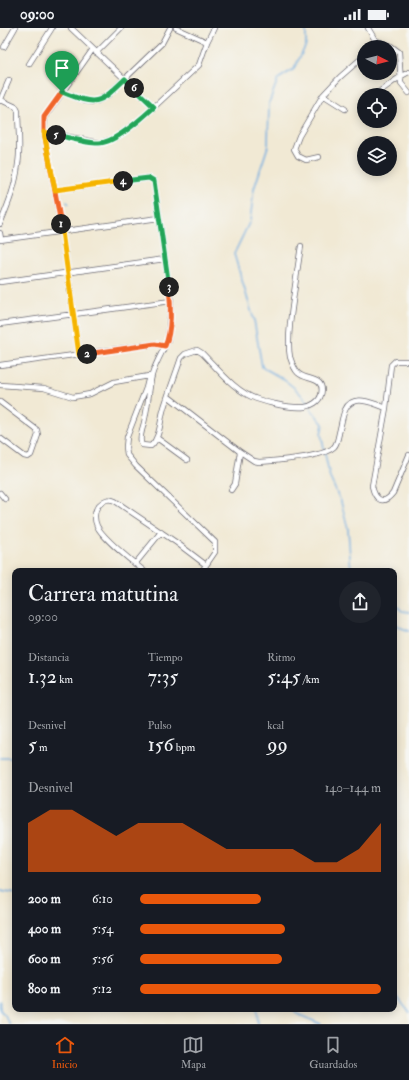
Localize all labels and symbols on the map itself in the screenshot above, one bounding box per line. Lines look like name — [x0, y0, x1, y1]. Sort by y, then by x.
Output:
north arrow — [357, 40, 397, 80]
pin — [45, 51, 79, 92]
pin: 6 — [124, 78, 144, 98]
pin: 5 — [46, 125, 66, 145]
pin: 4 — [113, 171, 133, 191]
pin: 1 — [51, 214, 71, 234]
pin: 3 — [159, 277, 179, 297]
pin: 2 — [77, 344, 97, 364]

